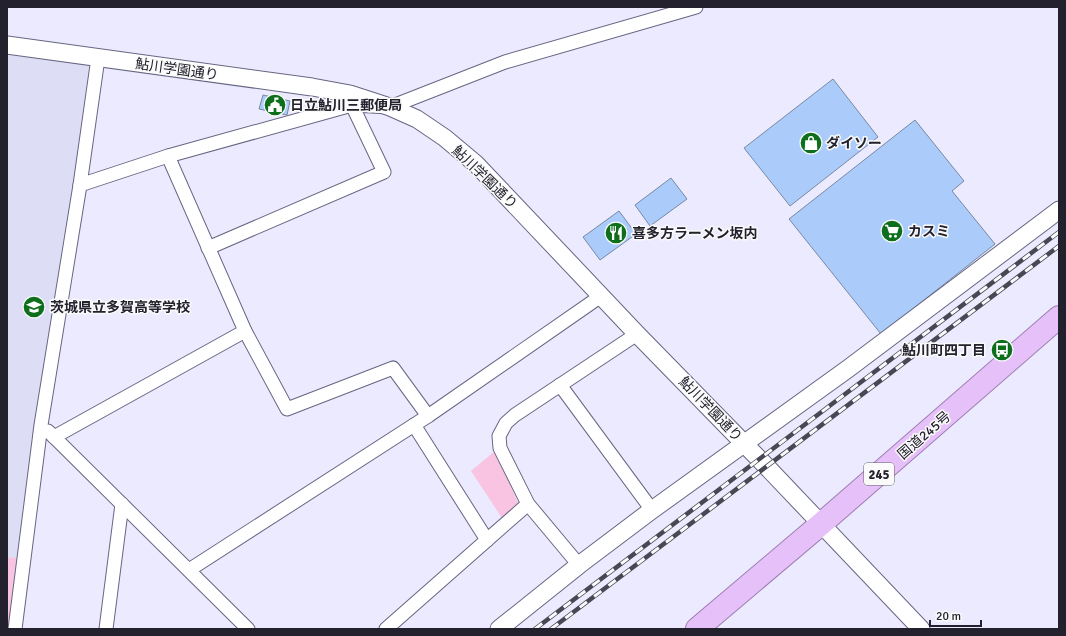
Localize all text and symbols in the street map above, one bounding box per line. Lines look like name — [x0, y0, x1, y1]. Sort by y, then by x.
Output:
street label: 鮎川学園通り — [134, 55, 220, 84]
public building icon: 日立鮎川三郵便局 — [262, 92, 288, 118]
place label: 日立鮎川三郵便局 — [290, 97, 402, 114]
shop icon: ダイソー — [798, 130, 824, 156]
place label: ダイソー — [826, 135, 882, 152]
street label: 鮎川学園通り — [449, 142, 521, 213]
supermarket icon: カスミ — [879, 218, 905, 244]
restaurant icon: 喜多方ラーメン坂内 — [603, 220, 629, 246]
place label: カスミ — [908, 223, 950, 240]
place label: 喜多方ラーメン坂内 — [632, 225, 757, 242]
school or university icon: 茨城県立多賀高等学校 — [21, 294, 47, 320]
place label: 茨城県立多賀高等学校 — [50, 299, 190, 316]
bus stop icon: 鮎川町四丁目 — [989, 337, 1015, 363]
place label: 鮎川町四丁目 — [902, 342, 986, 359]
street label: 鮎川学園通り — [675, 373, 746, 445]
street label: 国道245号 — [894, 408, 954, 463]
road number: 245 — [864, 463, 894, 485]
scale bar — [930, 602, 981, 628]
text: 20 m — [936, 609, 961, 624]

